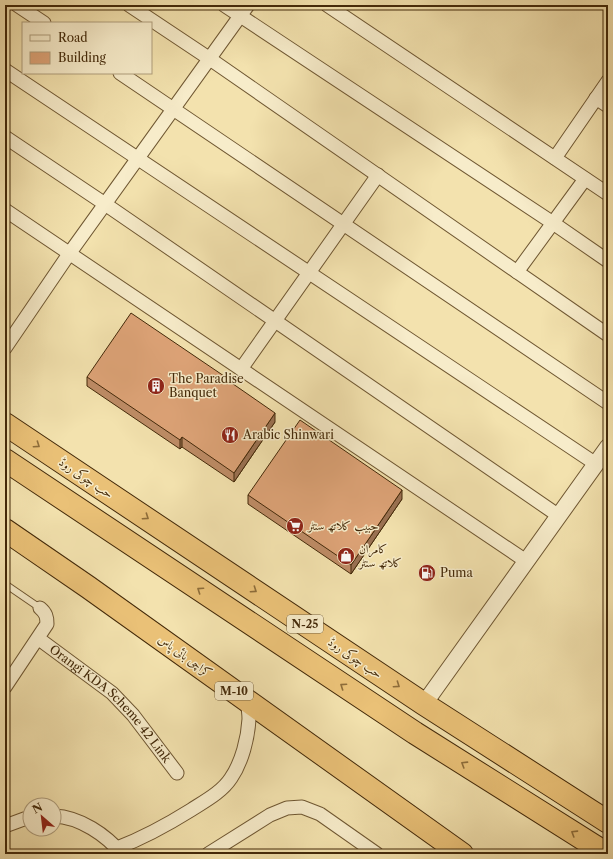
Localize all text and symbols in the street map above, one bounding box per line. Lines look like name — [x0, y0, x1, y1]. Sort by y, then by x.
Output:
legend — [22, 22, 152, 74]
text: Road — [58, 30, 88, 45]
text: Building — [58, 50, 106, 65]
place label: The Paradise Banquet — [169, 371, 244, 400]
building icon: The Paradise Banquet — [146, 376, 166, 396]
restaurant icon: Arabic Shinwari — [220, 425, 240, 445]
place label: Arabic Shinwari — [242, 427, 334, 442]
one-way arrow — [33, 440, 40, 447]
street label: حب چوکی روڈ — [56, 454, 116, 502]
one-way arrow — [141, 513, 148, 520]
supermarket icon: حبیب کلاتھ سنٹر — [285, 516, 305, 536]
place label: حبیب کلاتھ سنٹر — [306, 518, 379, 534]
place label: کامران کلاتھ سنٹر — [357, 541, 402, 570]
shop icon: کامران کلاتھ سنٹر — [336, 546, 356, 566]
fuel station icon: Puma — [417, 563, 437, 583]
place label: Puma — [440, 565, 473, 580]
one-way arrow — [249, 585, 256, 592]
one-way arrow — [197, 587, 204, 595]
road number: N-25 — [287, 615, 323, 633]
street label: کراچی بائی پاس — [154, 631, 215, 682]
street label: حب چوکی روڈ — [325, 634, 385, 682]
street label: Orangi KDA Scheme 42 Link — [47, 641, 175, 766]
one-way arrow — [392, 680, 399, 687]
road number: M-10 — [215, 682, 253, 700]
one-way arrow — [341, 684, 348, 691]
one-way arrow — [461, 762, 468, 769]
north arrow — [22, 797, 62, 837]
text: N — [30, 800, 45, 817]
one-way arrow — [571, 831, 578, 838]

